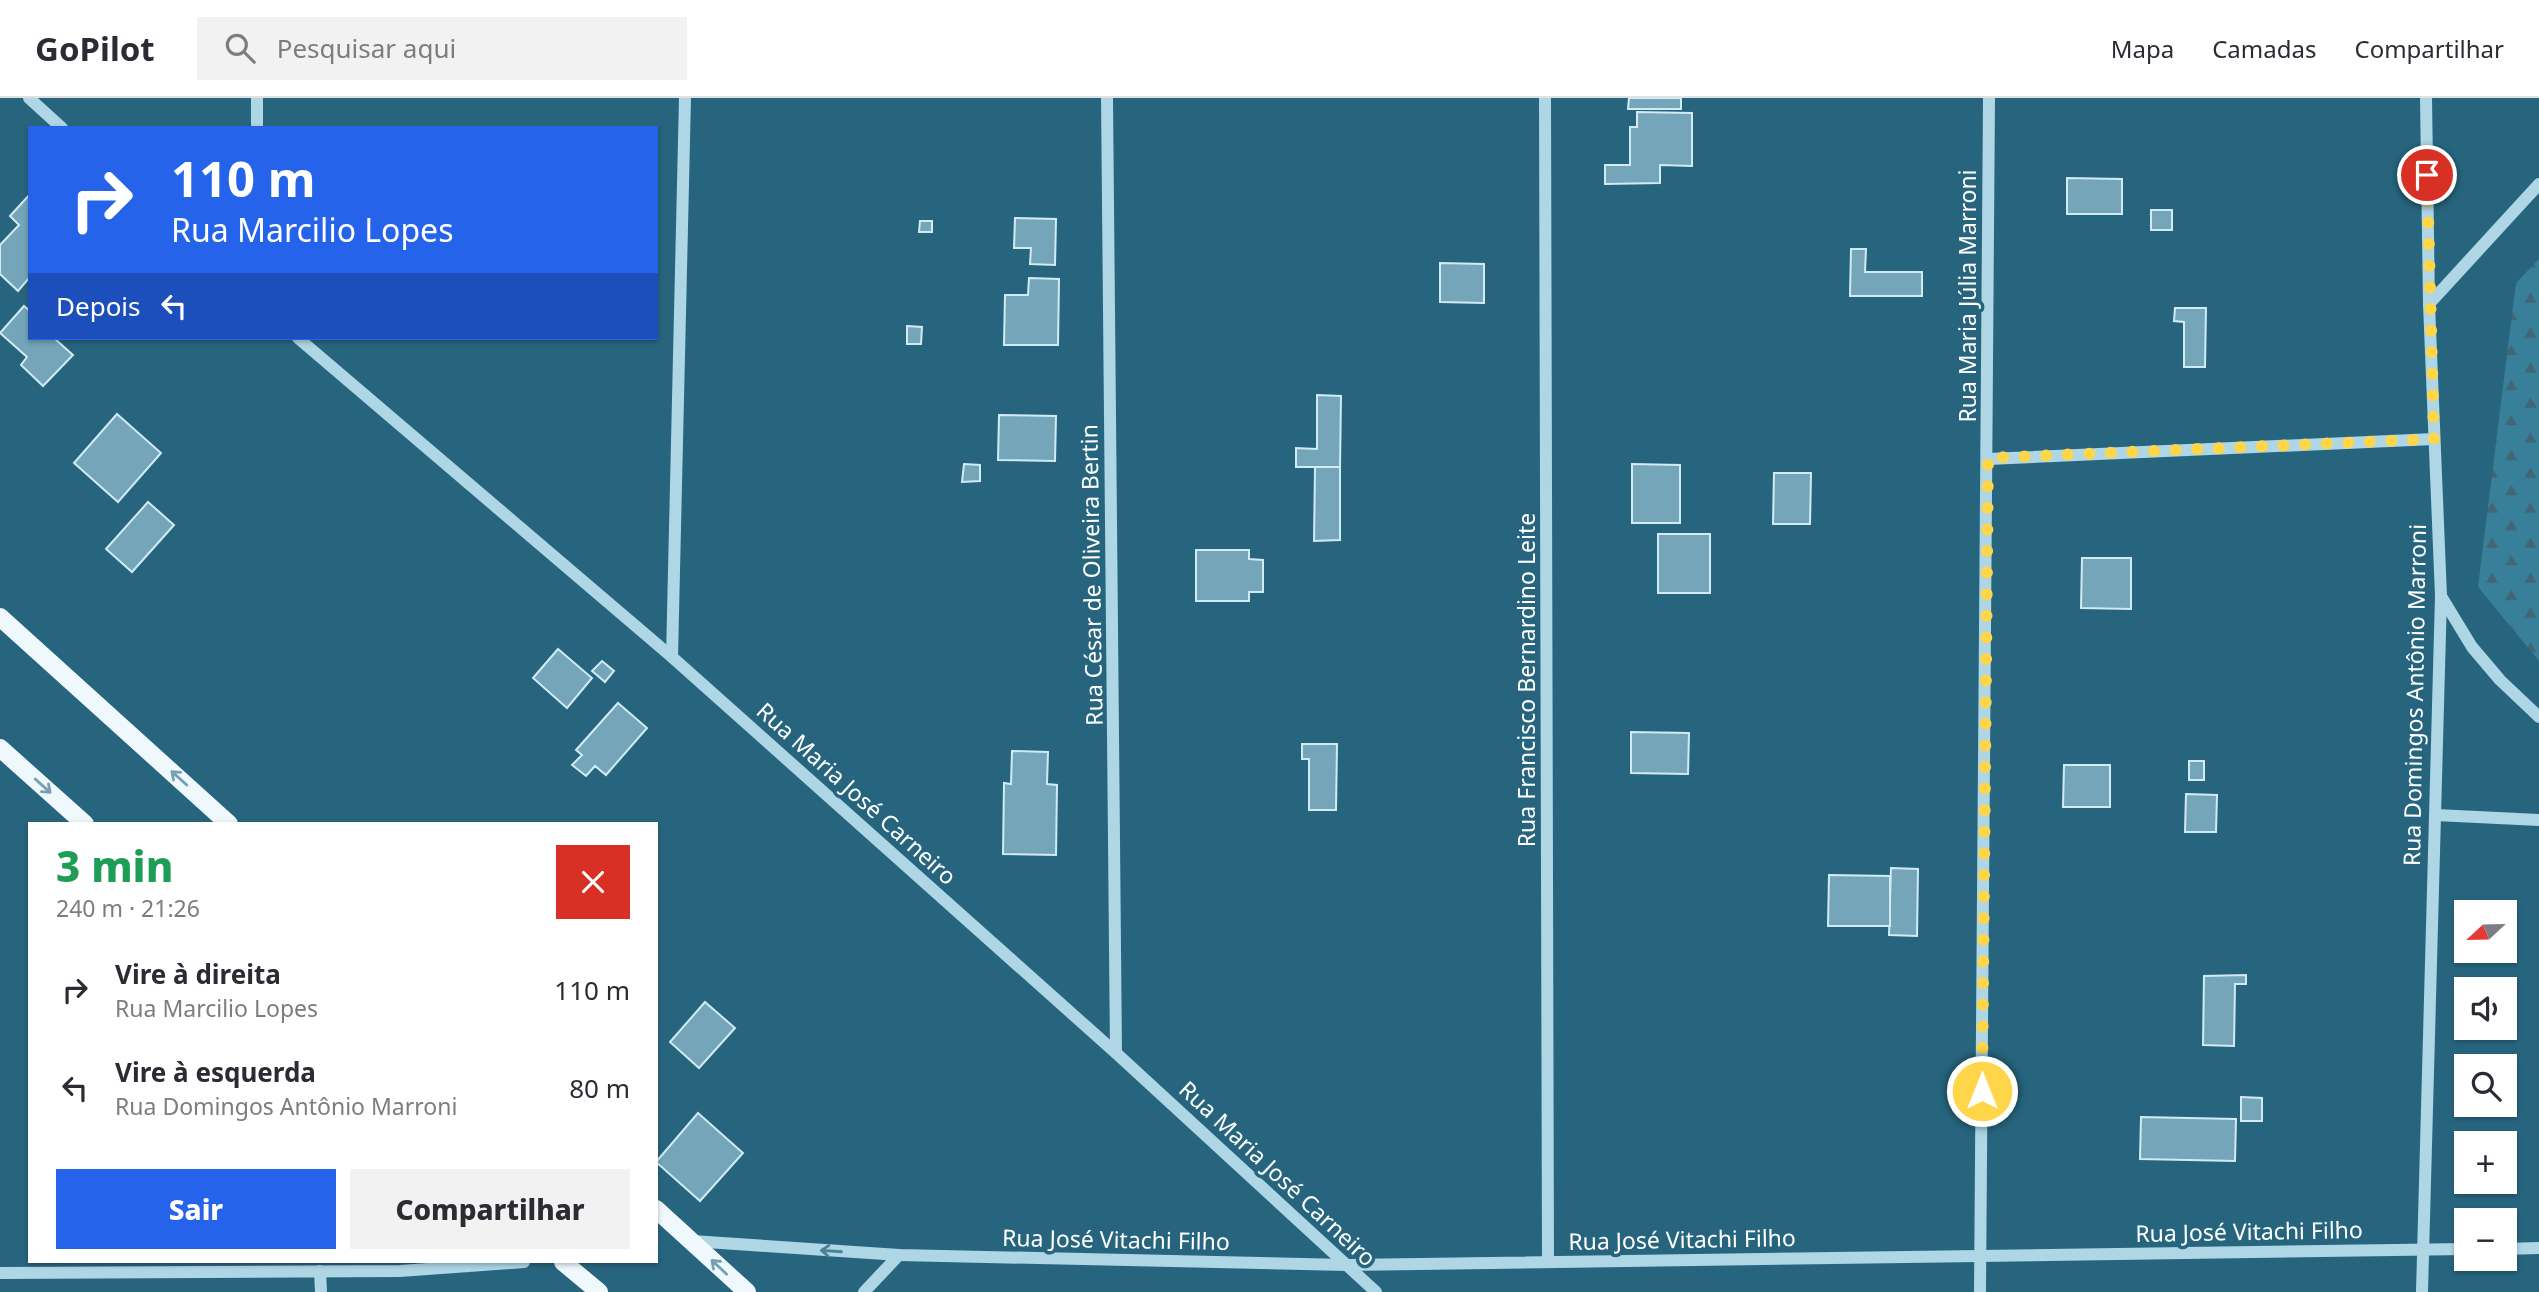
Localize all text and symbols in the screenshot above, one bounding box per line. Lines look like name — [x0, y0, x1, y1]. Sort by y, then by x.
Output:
search box — [197, 17, 687, 80]
text: GoPilot — [35, 26, 155, 71]
icon: search — [221, 29, 259, 67]
text: Pesquisar aqui — [277, 30, 456, 66]
text: Mapa — [2111, 32, 2174, 65]
text: Camadas — [2212, 32, 2316, 65]
text: Compartilhar — [2354, 32, 2504, 65]
text: 110 m — [171, 145, 316, 211]
pin — [2397, 145, 2457, 205]
icon: right — [56, 154, 147, 245]
icon: arrive — [2408, 156, 2446, 194]
street label: Rua Maria Júlia Marroni — [1951, 169, 1983, 423]
text: Rua Marcilio Lopes — [171, 208, 454, 251]
icon: left — [155, 287, 193, 325]
text: Depois — [56, 288, 141, 324]
street label: Rua César de Oliveira Bertin — [1072, 424, 1110, 726]
street label: Rua Francisco Bernardino Leite — [1510, 513, 1542, 847]
street label: Rua Domingos Antônio Marroni — [2395, 524, 2433, 866]
street label: Rua Maria José Carneiro — [750, 695, 964, 891]
one-way arrow — [171, 770, 188, 787]
one-way arrow — [33, 778, 51, 794]
text: 3 min — [56, 837, 173, 894]
button: close — [556, 845, 630, 919]
text: 240 m · 21:26 — [56, 892, 200, 924]
north arrow — [2454, 900, 2516, 962]
map controls — [2454, 900, 2517, 1271]
text: Vire à direita — [115, 956, 281, 992]
icon: right — [56, 971, 94, 1009]
text: 110 m — [554, 972, 630, 1008]
button: sound — [2454, 977, 2517, 1040]
text: Rua Marcilio Lopes — [115, 992, 318, 1024]
text: Vire à esquerda — [115, 1054, 316, 1090]
position arrow — [1945, 1054, 2019, 1128]
button: search — [2454, 1054, 2517, 1117]
icon: left — [56, 1069, 94, 1107]
text: 80 m — [569, 1070, 630, 1106]
street label: Rua Maria José Carneiro — [1172, 1073, 1384, 1273]
text: Rua Domingos Antônio Marroni — [115, 1090, 457, 1122]
button: + — [2454, 1131, 2517, 1194]
button: Sair — [56, 1169, 336, 1249]
button: Compartilhar — [350, 1169, 630, 1249]
button: − — [2454, 1208, 2517, 1271]
street label: Rua José Vitachi Filho — [2135, 1213, 2363, 1249]
street label: Rua José Vitachi Filho — [1002, 1221, 1230, 1257]
street label: Rua José Vitachi Filho — [1568, 1221, 1796, 1257]
one-way arrow — [820, 1244, 843, 1257]
one-way arrow — [711, 1258, 728, 1275]

